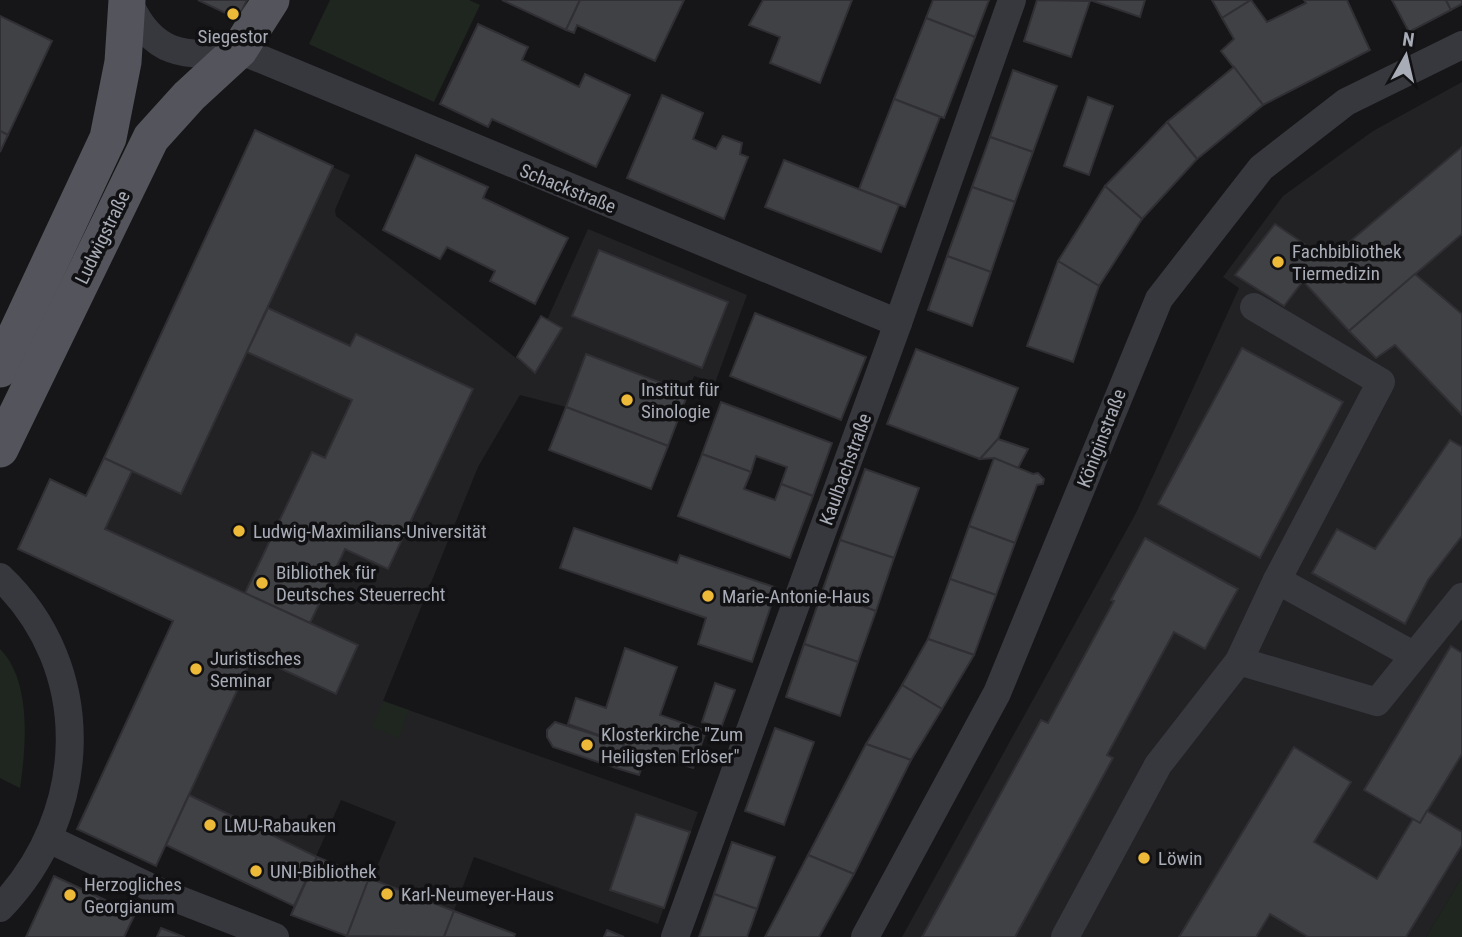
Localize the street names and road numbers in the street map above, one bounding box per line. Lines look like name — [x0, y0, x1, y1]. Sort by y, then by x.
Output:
street label: Schackstraße — [516, 159, 619, 218]
street label: Ludwigstraße — [70, 187, 135, 288]
street label: Königinstraße — [1072, 386, 1131, 491]
street label: Kaulbachstraße — [815, 410, 876, 528]

